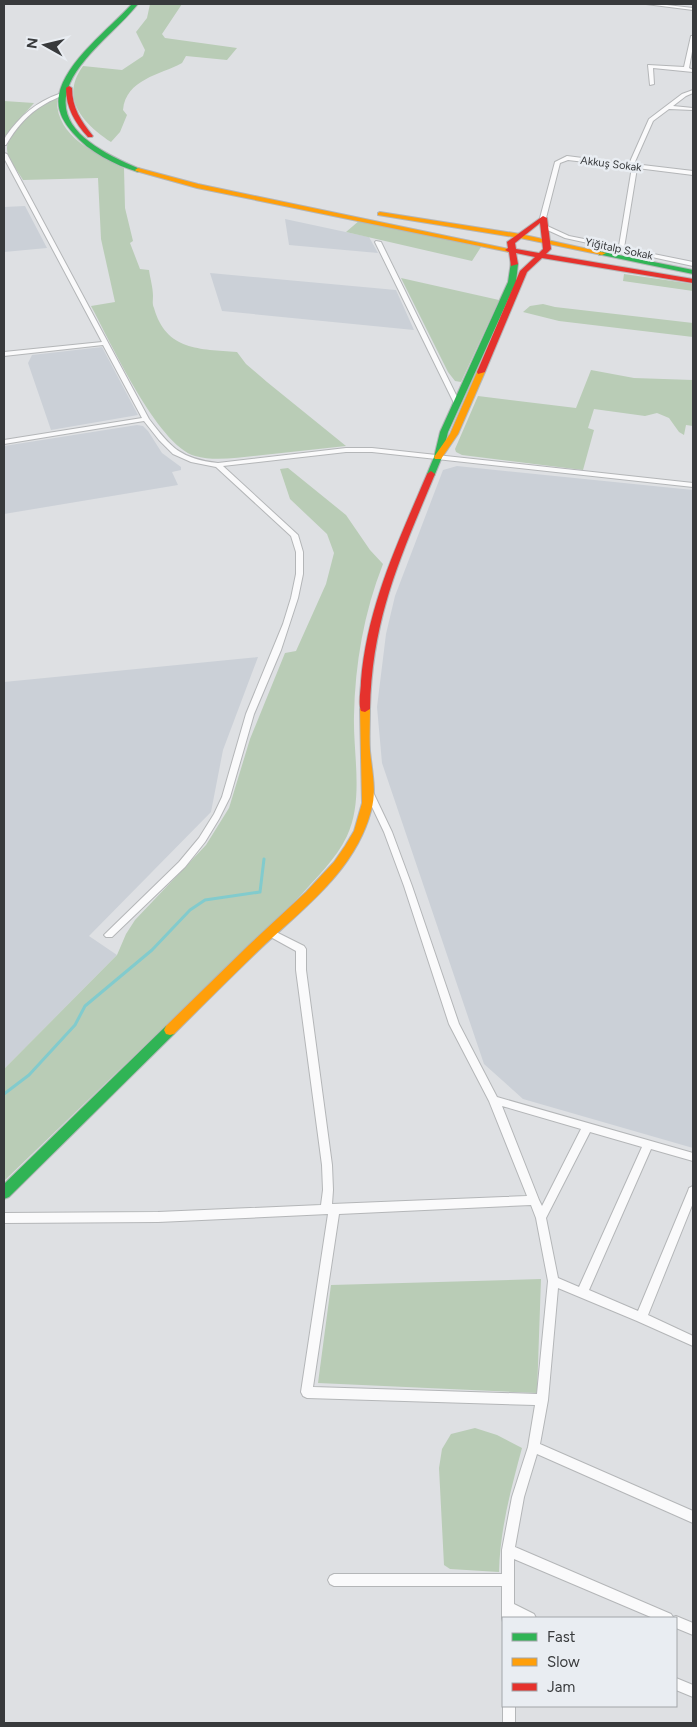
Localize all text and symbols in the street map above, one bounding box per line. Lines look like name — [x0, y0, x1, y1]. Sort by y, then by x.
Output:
north arrow — [20, 20, 70, 70]
text: N — [23, 37, 42, 50]
street label: Akkuş Sokak — [580, 154, 643, 174]
street label: Yiğitalp Sokak — [584, 235, 655, 263]
legend — [502, 1617, 677, 1707]
text: Fast — [547, 1628, 576, 1646]
text: Slow — [547, 1653, 580, 1671]
text: Jam — [547, 1678, 575, 1696]

